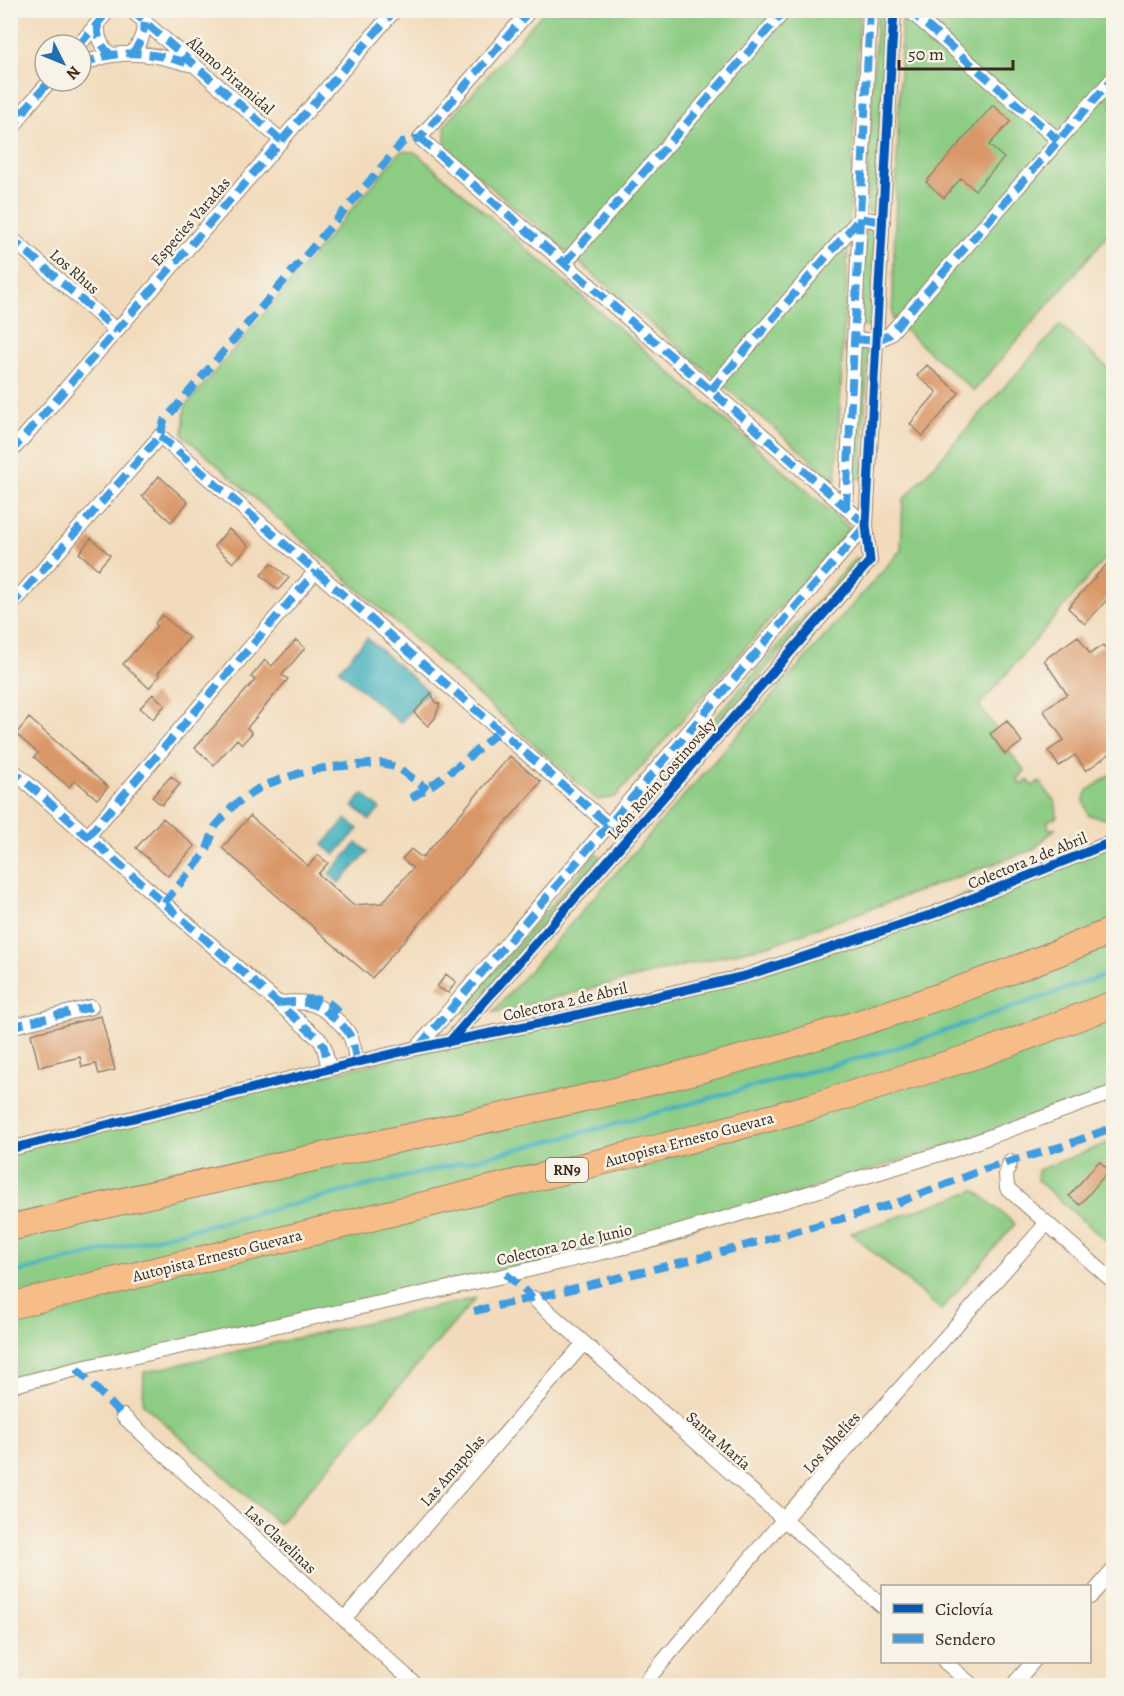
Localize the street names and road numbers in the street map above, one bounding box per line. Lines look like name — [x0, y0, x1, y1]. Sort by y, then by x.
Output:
street label: Álamo Piramidal — [181, 31, 279, 120]
street label: Especies Varadas — [146, 172, 236, 271]
street label: Los Rhus — [45, 244, 104, 299]
street label: León Rozin Costinovsky — [603, 712, 722, 844]
street label: Colectora 2 de Abril — [964, 827, 1090, 895]
street label: Colectora 2 de Abril — [501, 977, 630, 1027]
street label: Autopista Ernesto Guevara — [601, 1107, 777, 1173]
road number: RN9 — [546, 1158, 588, 1182]
street label: Colectora 20 de Junio — [494, 1219, 634, 1271]
street label: Autopista Ernesto Guevara — [129, 1224, 305, 1288]
street label: Santa María — [681, 1406, 756, 1475]
street label: Los Alhelíes — [798, 1407, 865, 1478]
street label: Las Amapolas — [415, 1430, 490, 1512]
street label: Las Clavelinas — [239, 1501, 321, 1579]

